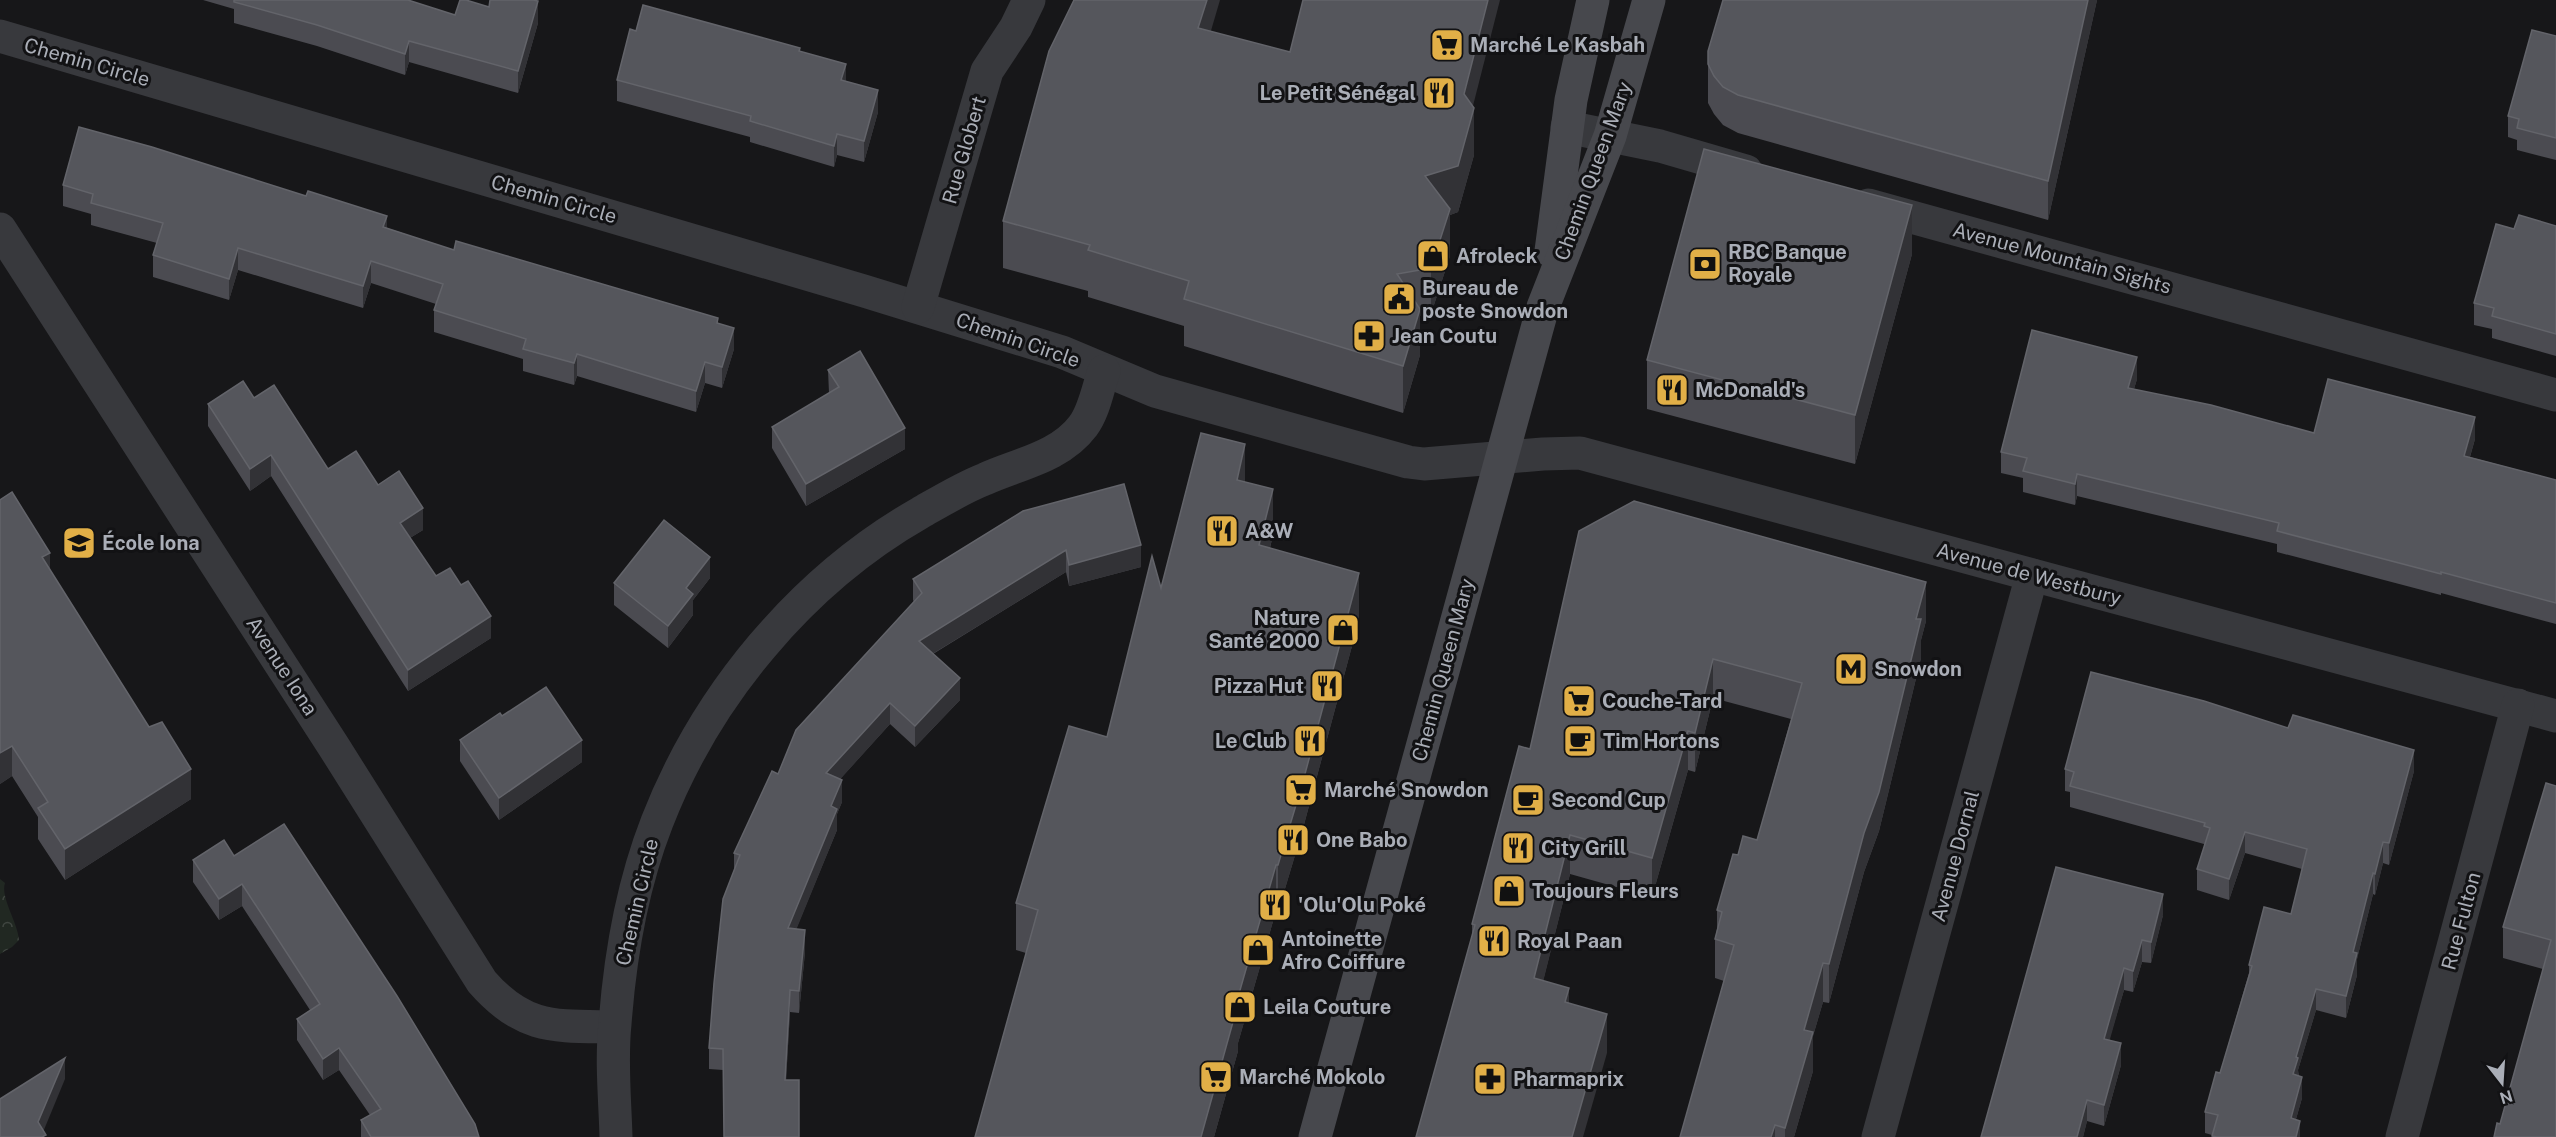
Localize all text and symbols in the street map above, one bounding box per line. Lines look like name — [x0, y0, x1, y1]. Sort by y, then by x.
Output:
supermarket icon: Marché Le Kasbah — [1429, 27, 1465, 63]
street label: Chemin Circle — [21, 33, 153, 91]
place label: Marché Le Kasbah — [1470, 33, 1645, 57]
restaurant icon: Le Petit Sénégal — [1421, 75, 1457, 111]
street label: Chemin Queen Mary — [1549, 78, 1637, 264]
place label: Le Petit Sénégal — [1260, 81, 1416, 105]
street label: Rue Globert — [937, 93, 991, 207]
street label: Chemin Circle — [488, 170, 620, 228]
street label: Avenue Mountain Sights — [1950, 217, 2174, 299]
shop icon: Afroleck — [1415, 238, 1451, 274]
place label: RBC Banque Royale — [1728, 240, 1847, 287]
place label: Afroleck — [1456, 244, 1538, 268]
bank icon: RBC Banque Royale — [1687, 246, 1723, 282]
place label: Bureau de poste Snowdon — [1422, 276, 1568, 323]
public building icon: Bureau de poste Snowdon — [1381, 281, 1417, 317]
street label: Chemin Circle — [953, 308, 1083, 372]
pharmacy icon: Jean Coutu — [1351, 318, 1387, 354]
place label: Jean Coutu — [1392, 324, 1497, 348]
restaurant icon: McDonald's — [1654, 372, 1690, 408]
place label: McDonald's — [1695, 378, 1805, 402]
restaurant icon: A&W — [1204, 513, 1240, 549]
place label: A&W — [1245, 519, 1293, 543]
school or university icon: École Iona — [61, 525, 97, 561]
place label: École Iona — [102, 530, 200, 555]
street label: Avenue de Westbury — [1934, 538, 2124, 610]
street label: Chemin Queen Mary — [1407, 576, 1479, 764]
place label: Nature Santé 2000 — [1208, 606, 1320, 653]
street label: Avenue Iona — [241, 612, 323, 720]
shop icon: Nature Santé 2000 — [1325, 612, 1361, 648]
metro station icon: Snowdon — [1833, 651, 1869, 687]
place label: Snowdon — [1874, 657, 1962, 681]
restaurant icon: Pizza Hut — [1309, 668, 1345, 704]
place label: Pizza Hut — [1214, 674, 1304, 698]
supermarket icon: Couche-Tard — [1561, 683, 1597, 719]
place label: Couche-Tard — [1602, 689, 1722, 713]
restaurant icon: Le Club — [1292, 723, 1328, 759]
cafe icon: Tim Hortons — [1562, 723, 1598, 759]
place label: Le Club — [1215, 729, 1287, 753]
place label: Tim Hortons — [1603, 729, 1720, 753]
supermarket icon: Marché Snowdon — [1283, 772, 1319, 808]
place label: Marché Snowdon — [1324, 778, 1489, 802]
cafe icon: Second Cup — [1510, 782, 1546, 818]
place label: Second Cup — [1551, 788, 1666, 812]
street label: Avenue Dornal — [1926, 788, 1984, 924]
restaurant icon: One Babo — [1275, 822, 1311, 858]
place label: One Babo — [1316, 828, 1407, 852]
restaurant icon: City Grill — [1500, 830, 1536, 866]
street label: Chemin Circle — [611, 836, 663, 968]
place label: City Grill — [1541, 836, 1626, 860]
street label: Rue Fulton — [2436, 870, 2486, 972]
shop icon: Toujours Fleurs — [1491, 873, 1527, 909]
place label: Toujours Fleurs — [1532, 879, 1679, 903]
restaurant icon: 'Olu'Olu Poké — [1257, 887, 1293, 923]
place label: 'Olu'Olu Poké — [1298, 893, 1426, 917]
restaurant icon: Royal Paan — [1476, 923, 1512, 959]
place label: Antoinette Afro Coiffure — [1281, 927, 1405, 974]
place label: Royal Paan — [1517, 929, 1622, 953]
shop icon: Antoinette Afro Coiffure — [1240, 932, 1276, 968]
shop icon: Leila Couture — [1222, 989, 1258, 1025]
place label: Leila Couture — [1263, 995, 1391, 1019]
north arrow — [2472, 1053, 2532, 1113]
supermarket icon: Marché Mokolo — [1198, 1059, 1234, 1095]
pharmacy icon: Pharmaprix — [1472, 1061, 1508, 1097]
place label: Marché Mokolo — [1239, 1065, 1385, 1089]
place label: Pharmaprix — [1513, 1067, 1624, 1091]
text: N — [2497, 1086, 2515, 1108]

